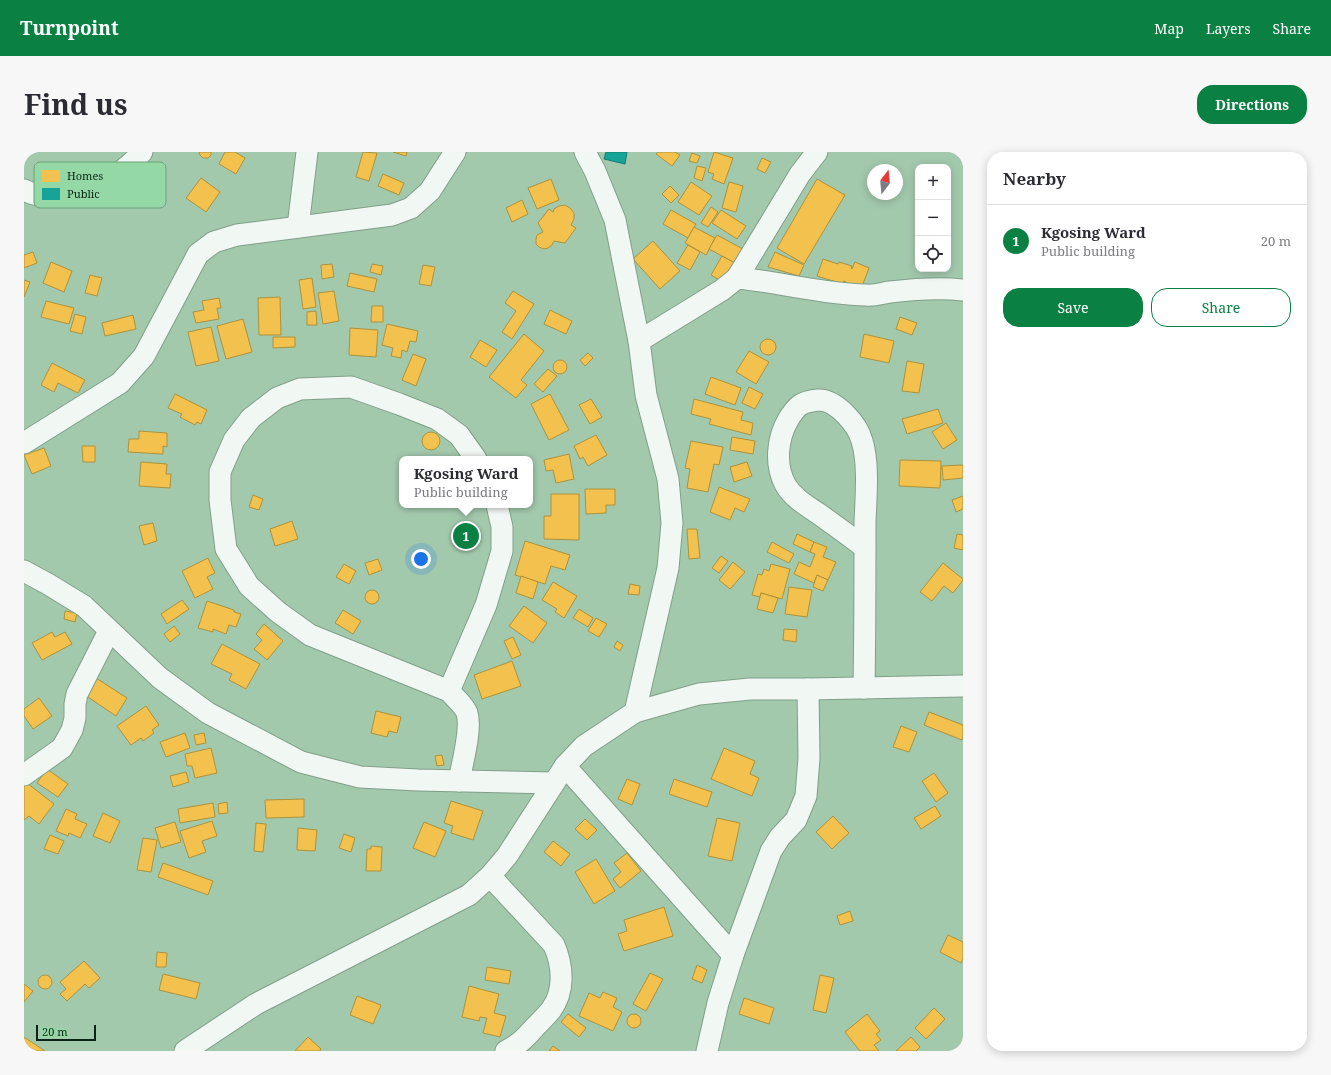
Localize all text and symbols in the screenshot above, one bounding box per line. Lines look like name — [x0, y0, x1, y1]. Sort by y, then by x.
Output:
text: Turnpoint — [20, 15, 119, 41]
text: Map — [1154, 19, 1184, 38]
text: Layers — [1206, 19, 1251, 38]
text: Share — [1273, 19, 1311, 38]
text: Find us — [24, 85, 128, 123]
button: Directions — [1197, 85, 1307, 124]
legend — [34, 162, 166, 208]
north arrow — [867, 164, 903, 200]
map controls — [915, 164, 951, 272]
button: + — [915, 164, 951, 200]
text: Nearby — [1003, 167, 1066, 190]
text: Homes — [67, 168, 103, 183]
text: Public — [67, 186, 100, 201]
button: − — [915, 200, 951, 236]
text: Kgosing Ward — [1041, 222, 1146, 242]
text: 1 — [1012, 232, 1020, 250]
text: 20 m — [1261, 232, 1291, 250]
button: locate — [915, 236, 951, 272]
text: Public building — [1041, 242, 1135, 260]
button: Save — [1003, 288, 1143, 327]
button: Share — [1151, 288, 1291, 327]
popup — [399, 456, 533, 508]
text: Kgosing Ward — [414, 463, 518, 483]
text: Public building — [414, 483, 508, 501]
pin: 1 — [453, 521, 479, 551]
your location — [411, 549, 431, 569]
scale bar — [36, 1023, 96, 1042]
text: 20 m — [42, 1024, 68, 1039]

